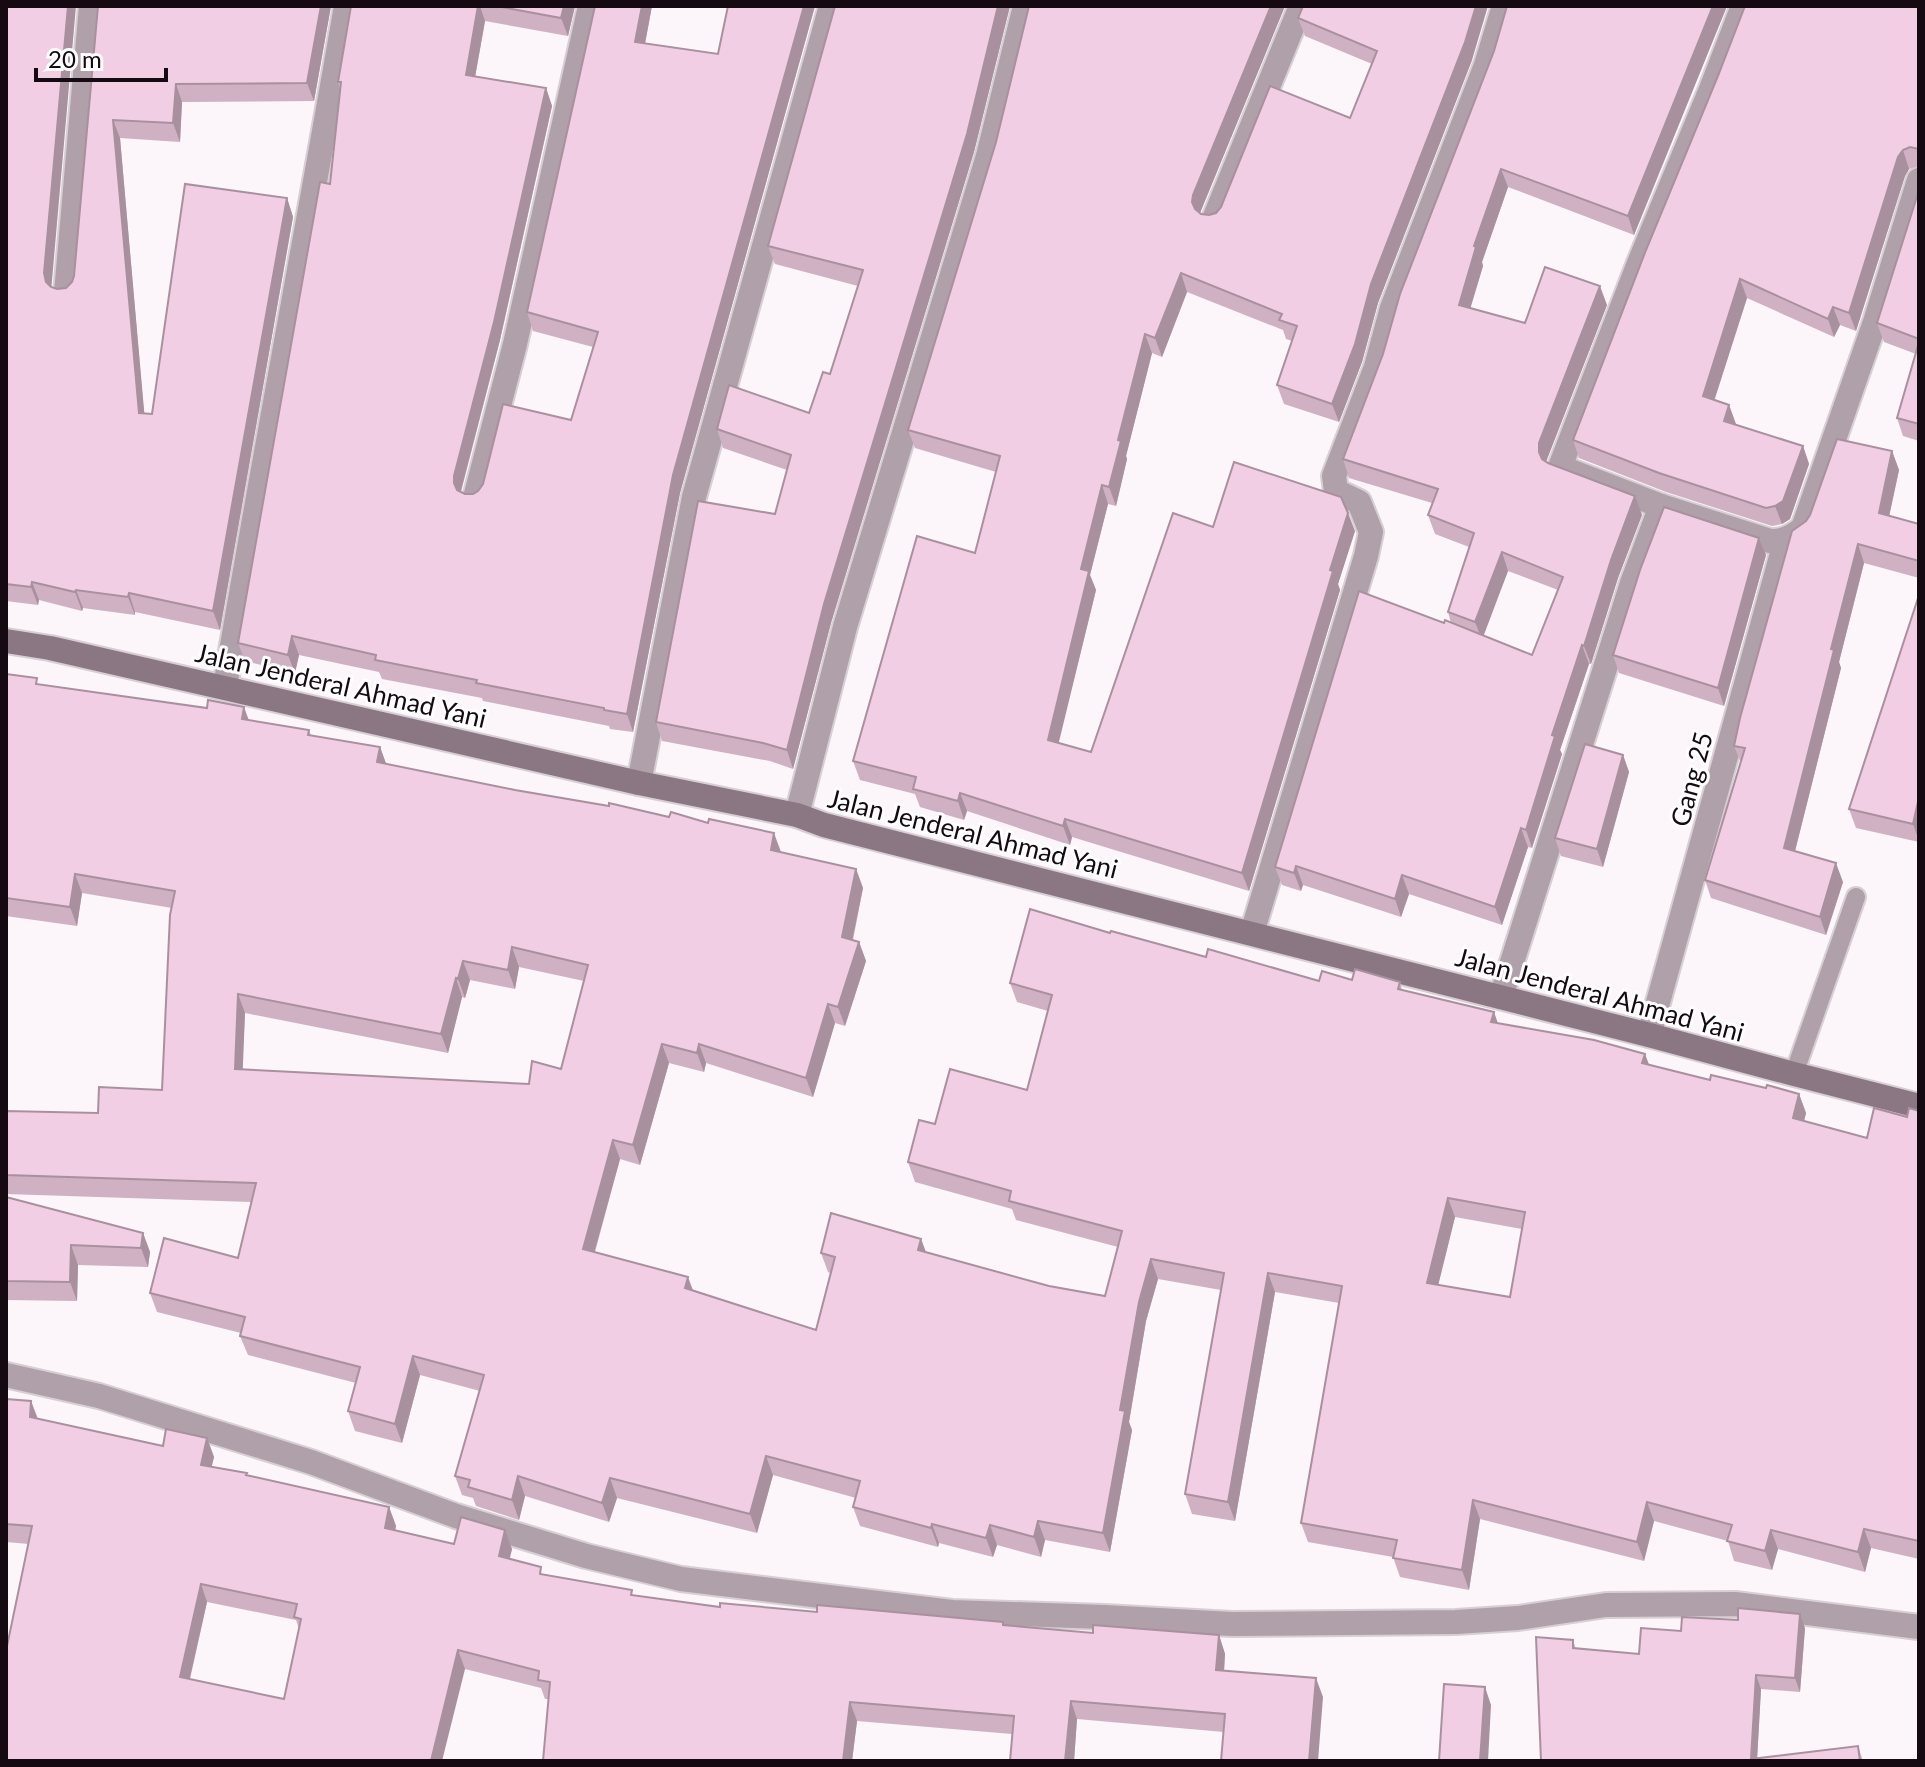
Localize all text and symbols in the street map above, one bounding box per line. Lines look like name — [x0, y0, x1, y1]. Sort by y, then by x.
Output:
scale bar — [36, 32, 166, 82]
text: 20 m — [48, 44, 102, 73]
street label: Jalan Jenderal Ahmad Yani — [192, 636, 490, 734]
street label: Gang 25 — [1663, 728, 1719, 830]
street label: Jalan Jenderal Ahmad Yani — [825, 781, 1121, 885]
street label: Jalan Jenderal Ahmad Yani — [1452, 940, 1748, 1048]

